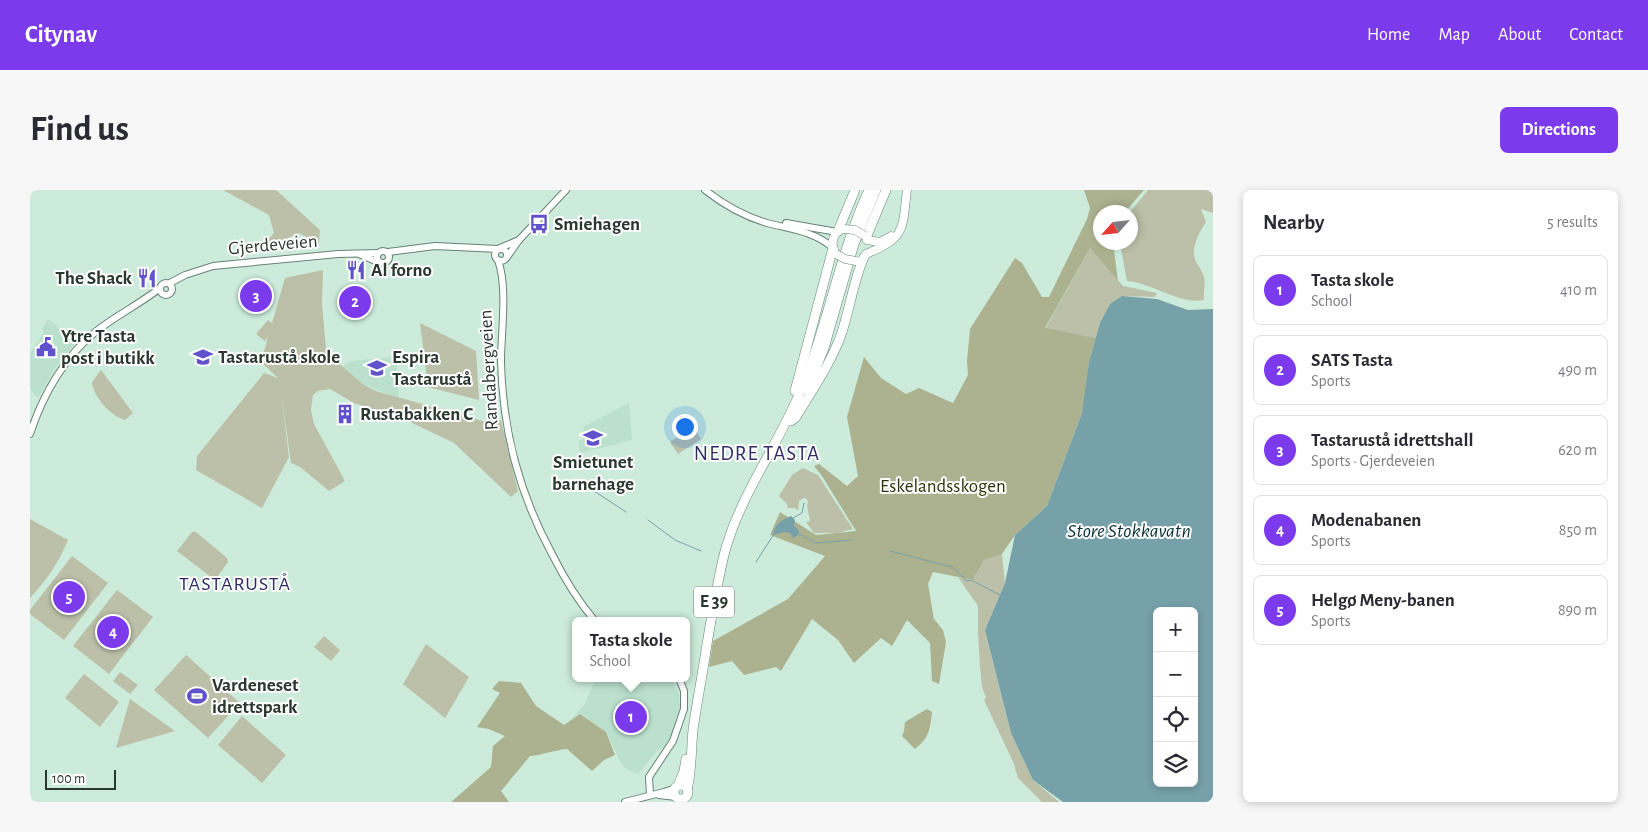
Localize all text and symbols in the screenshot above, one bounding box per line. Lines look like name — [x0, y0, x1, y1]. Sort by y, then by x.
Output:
text: Citynav — [25, 23, 97, 47]
text: Home — [1367, 26, 1410, 44]
text: Map — [1438, 26, 1470, 44]
text: About — [1498, 26, 1541, 44]
text: Contact — [1569, 26, 1623, 44]
button: Directions — [1500, 107, 1618, 153]
text: Find us — [30, 112, 129, 147]
north arrow — [1093, 205, 1138, 250]
text: Nearby — [1263, 212, 1324, 233]
bus stop icon: Smiehagen — [528, 213, 550, 235]
text: 5 results — [1547, 214, 1598, 230]
place label: Smiehagen — [554, 215, 640, 234]
street label: Gjerdeveien — [228, 232, 318, 258]
restaurant icon: Al forno — [345, 259, 367, 281]
place label: Al forno — [371, 261, 432, 280]
restaurant icon: The Shack — [136, 267, 158, 289]
place label: The Shack — [55, 269, 133, 288]
text: Tasta skole — [1311, 271, 1394, 290]
pin: 3 — [240, 277, 272, 315]
text: 1 — [1277, 282, 1283, 298]
text: 410 m — [1560, 282, 1597, 298]
pin: 2 — [339, 283, 371, 321]
text: School — [1311, 293, 1352, 309]
street label: Randabergveien — [476, 309, 502, 431]
place label: Ytre Tasta post i butikk — [61, 327, 155, 368]
public building icon: Ytre Tasta post i butikk — [35, 336, 57, 358]
school or university icon: Tastarustå skole — [192, 346, 214, 368]
place label: Tastarustå skole — [218, 348, 340, 367]
place label: Espira Tastarustå — [392, 348, 472, 389]
text: SATS Tasta — [1311, 351, 1393, 370]
school or university icon: Espira Tastarustå — [366, 357, 388, 379]
text: 2 — [1276, 362, 1284, 378]
text: 490 m — [1558, 362, 1597, 378]
text: Sports — [1311, 373, 1351, 389]
building icon: Rustabakken C — [334, 403, 356, 425]
place label: Rustabakken C — [360, 405, 473, 424]
your location — [672, 414, 698, 440]
school or university icon: Smietunet barnehage — [582, 427, 604, 449]
text: Tastarustå idrettshall — [1311, 431, 1474, 450]
text: 3 — [1277, 442, 1283, 458]
text: 620 m — [1558, 442, 1597, 458]
district label: NEDRE TASTA — [694, 443, 820, 464]
place label: Smietunet barnehage — [552, 453, 634, 494]
text: Sports · Gjerdeveien — [1311, 453, 1435, 469]
park label: Eskelandsskogen — [880, 477, 1006, 496]
text: Modenabanen — [1311, 511, 1421, 530]
water label: Store Stokkavatn — [1067, 521, 1191, 541]
text: 4 — [1276, 522, 1284, 538]
text: 850 m — [1559, 522, 1597, 538]
text: Sports — [1311, 533, 1351, 549]
district label: TASTARUSTÅ — [179, 573, 291, 594]
pin: 5 — [53, 578, 85, 616]
road number: E 39 — [694, 587, 734, 618]
text: Helgø Meny-banen — [1311, 591, 1455, 610]
text: 5 — [1277, 602, 1283, 618]
text: 890 m — [1558, 602, 1597, 618]
map controls — [1153, 607, 1198, 787]
button: + — [1153, 607, 1198, 652]
pin: 4 — [97, 613, 129, 651]
text: Sports — [1311, 613, 1351, 629]
popup — [572, 617, 690, 682]
text: Tasta skole — [590, 631, 672, 650]
button: − — [1153, 652, 1198, 697]
text: School — [590, 653, 631, 669]
place label: Vardeneset idrettspark — [212, 676, 299, 717]
sports icon: Vardeneset idrettspark — [186, 685, 208, 707]
button: locate — [1153, 697, 1198, 742]
pin: 1 — [615, 698, 647, 736]
button: layers — [1153, 742, 1198, 787]
scale bar — [45, 767, 116, 790]
text: 100 m — [52, 772, 85, 786]

